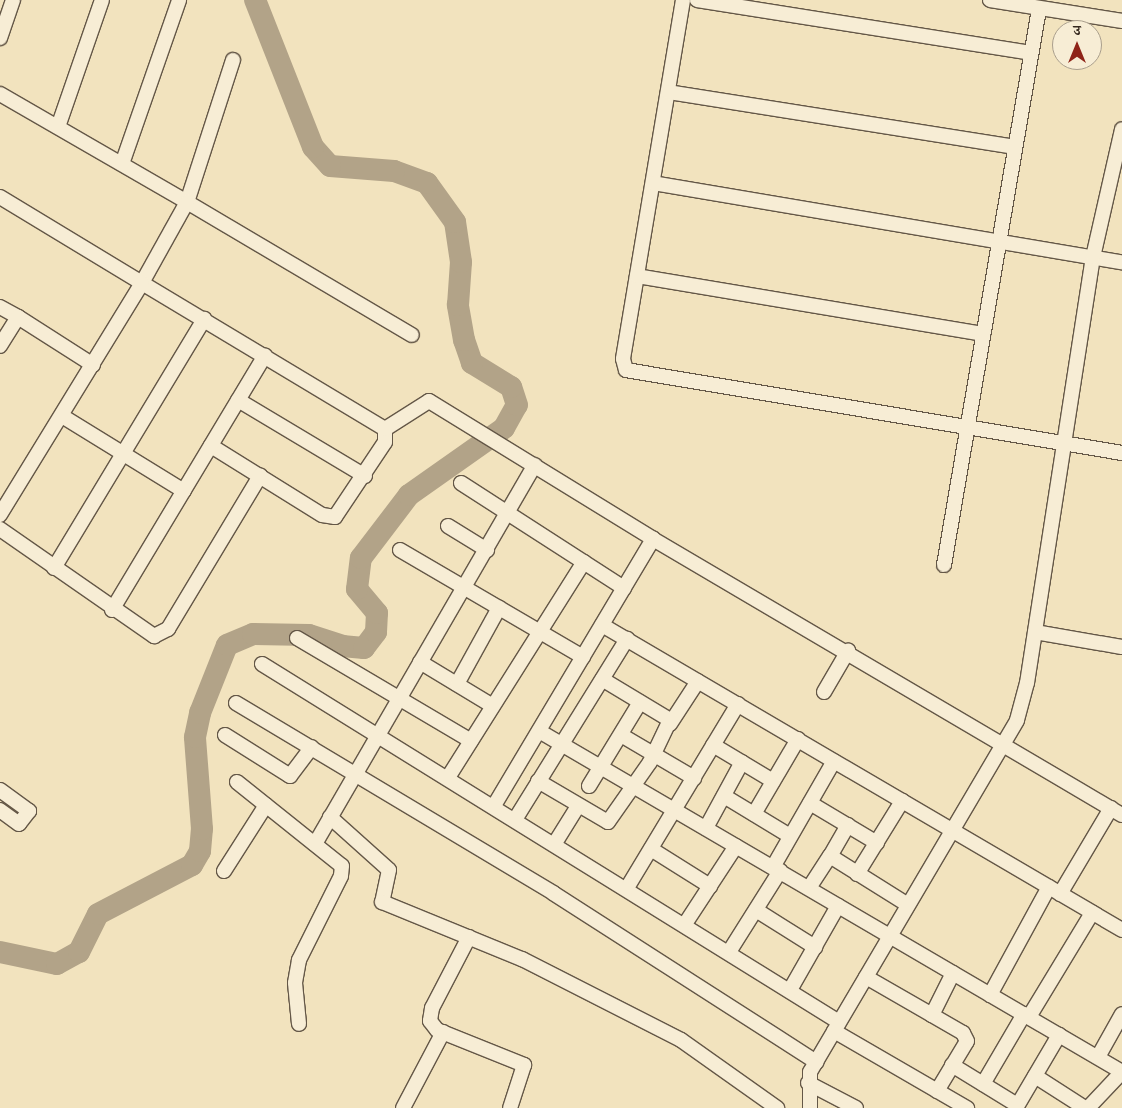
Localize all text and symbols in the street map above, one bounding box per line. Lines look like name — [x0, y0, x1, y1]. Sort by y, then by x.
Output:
north arrow — [1052, 20, 1102, 70]
text: उ — [1073, 22, 1081, 39]

